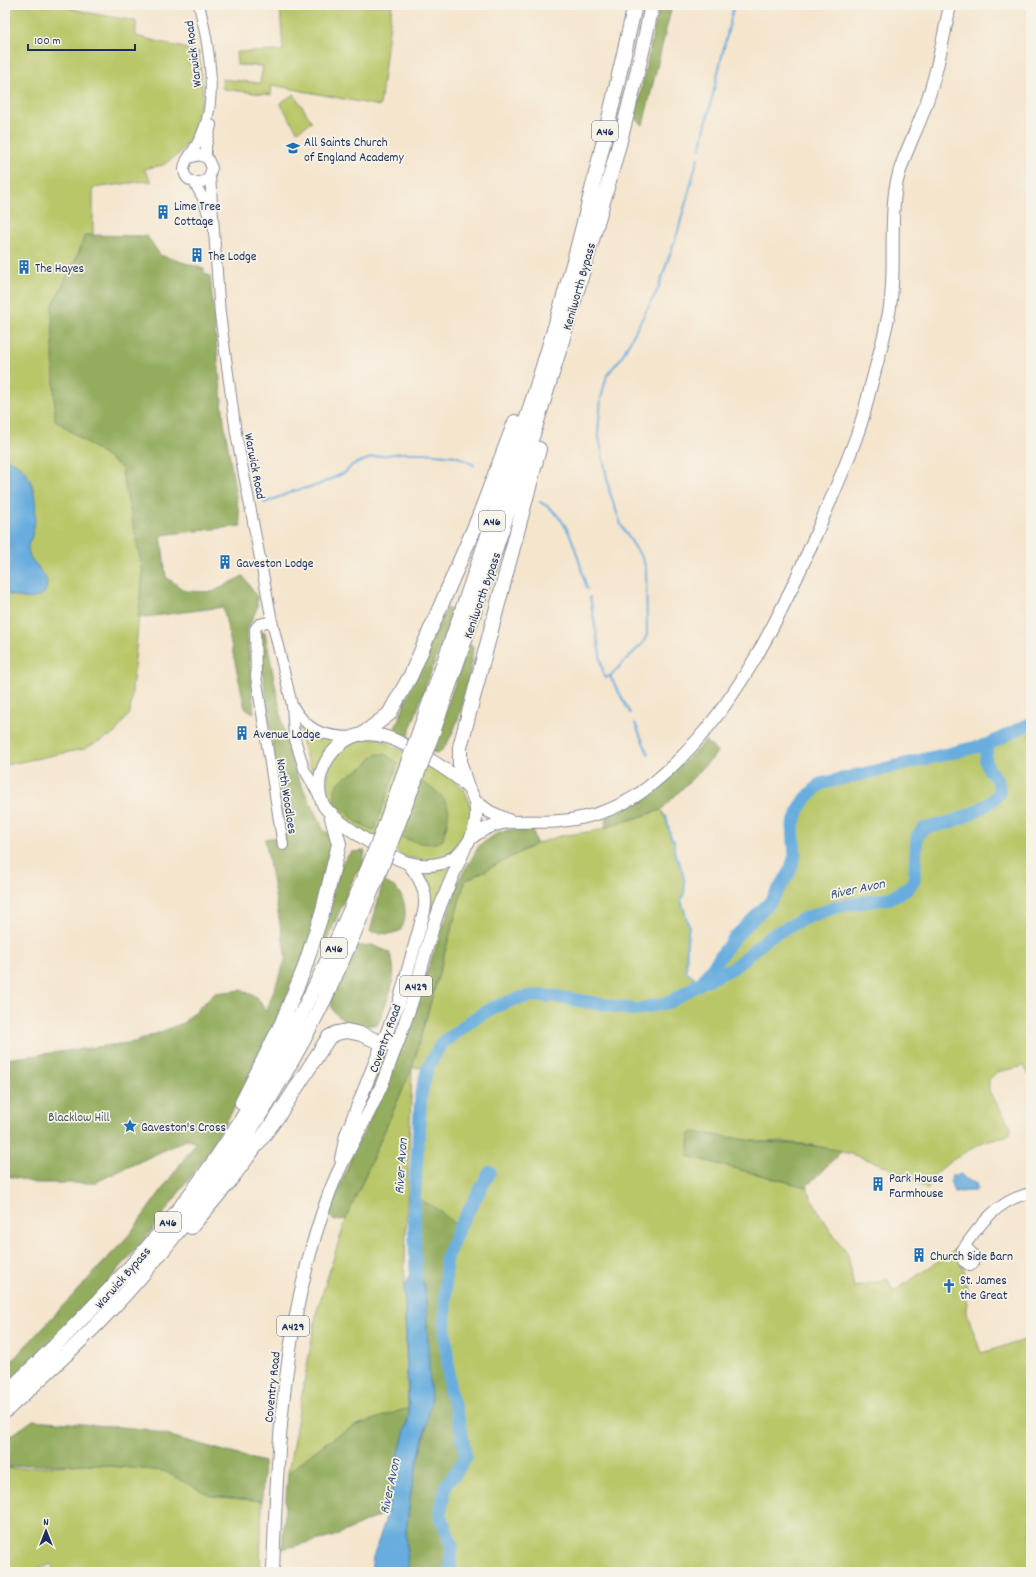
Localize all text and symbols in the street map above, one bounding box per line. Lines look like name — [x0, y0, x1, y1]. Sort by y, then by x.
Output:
street label: Warwick Road — [181, 19, 208, 88]
scale bar — [28, 26, 135, 52]
text: 100 m — [34, 33, 61, 50]
road number: A46 — [592, 121, 618, 141]
place label: All Saints Church of England Academy — [304, 134, 404, 168]
school or university icon: All Saints Church of England Academy — [285, 140, 301, 156]
place label: Lime Tree Cottage — [174, 198, 221, 232]
building icon: Lime Tree Cottage — [155, 204, 171, 220]
street label: Kenilworth Bypass — [559, 241, 602, 333]
building icon: The Lodge — [189, 247, 205, 263]
place label: The Lodge — [208, 248, 257, 267]
building icon: The Hayes — [16, 259, 32, 275]
place label: The Hayes — [35, 260, 84, 279]
street label: Warwick Road — [238, 432, 269, 501]
road number: A46 — [479, 511, 505, 531]
street label: Kenilworth Bypass — [460, 550, 507, 642]
building icon: Gaveston Lodge — [217, 554, 233, 570]
place label: Gaveston Lodge — [236, 555, 314, 574]
building icon: Avenue Lodge — [234, 725, 250, 741]
place label: Avenue Lodge — [253, 726, 320, 745]
street label: North Woodloes — [270, 757, 301, 835]
water label: River Avon — [828, 874, 887, 906]
road number: A46 — [321, 938, 347, 958]
road number: A429 — [400, 976, 432, 996]
street label: Coventry Road — [365, 1002, 408, 1076]
park label: Blacklow Hill — [48, 1109, 110, 1128]
place icon: Gaveston's Cross — [122, 1118, 138, 1134]
place label: Gaveston's Cross — [141, 1119, 226, 1138]
water label: River Avon — [390, 1137, 414, 1195]
place label: Park House Farmhouse — [889, 1170, 944, 1204]
building icon: Park House Farmhouse — [870, 1176, 886, 1192]
road number: A46 — [155, 1212, 181, 1232]
street label: Warwick Bypass — [91, 1243, 156, 1314]
building icon: Church Side Barn — [911, 1247, 927, 1263]
place label: Church Side Barn — [930, 1248, 1013, 1267]
place label: St. James the Great — [960, 1272, 1008, 1306]
church icon: St. James the Great — [941, 1278, 957, 1294]
road number: A429 — [277, 1316, 309, 1336]
street label: Coventry Road — [260, 1351, 287, 1424]
water label: River Avon — [375, 1456, 407, 1516]
north arrow — [26, 1511, 66, 1551]
text: N — [43, 1515, 49, 1531]

